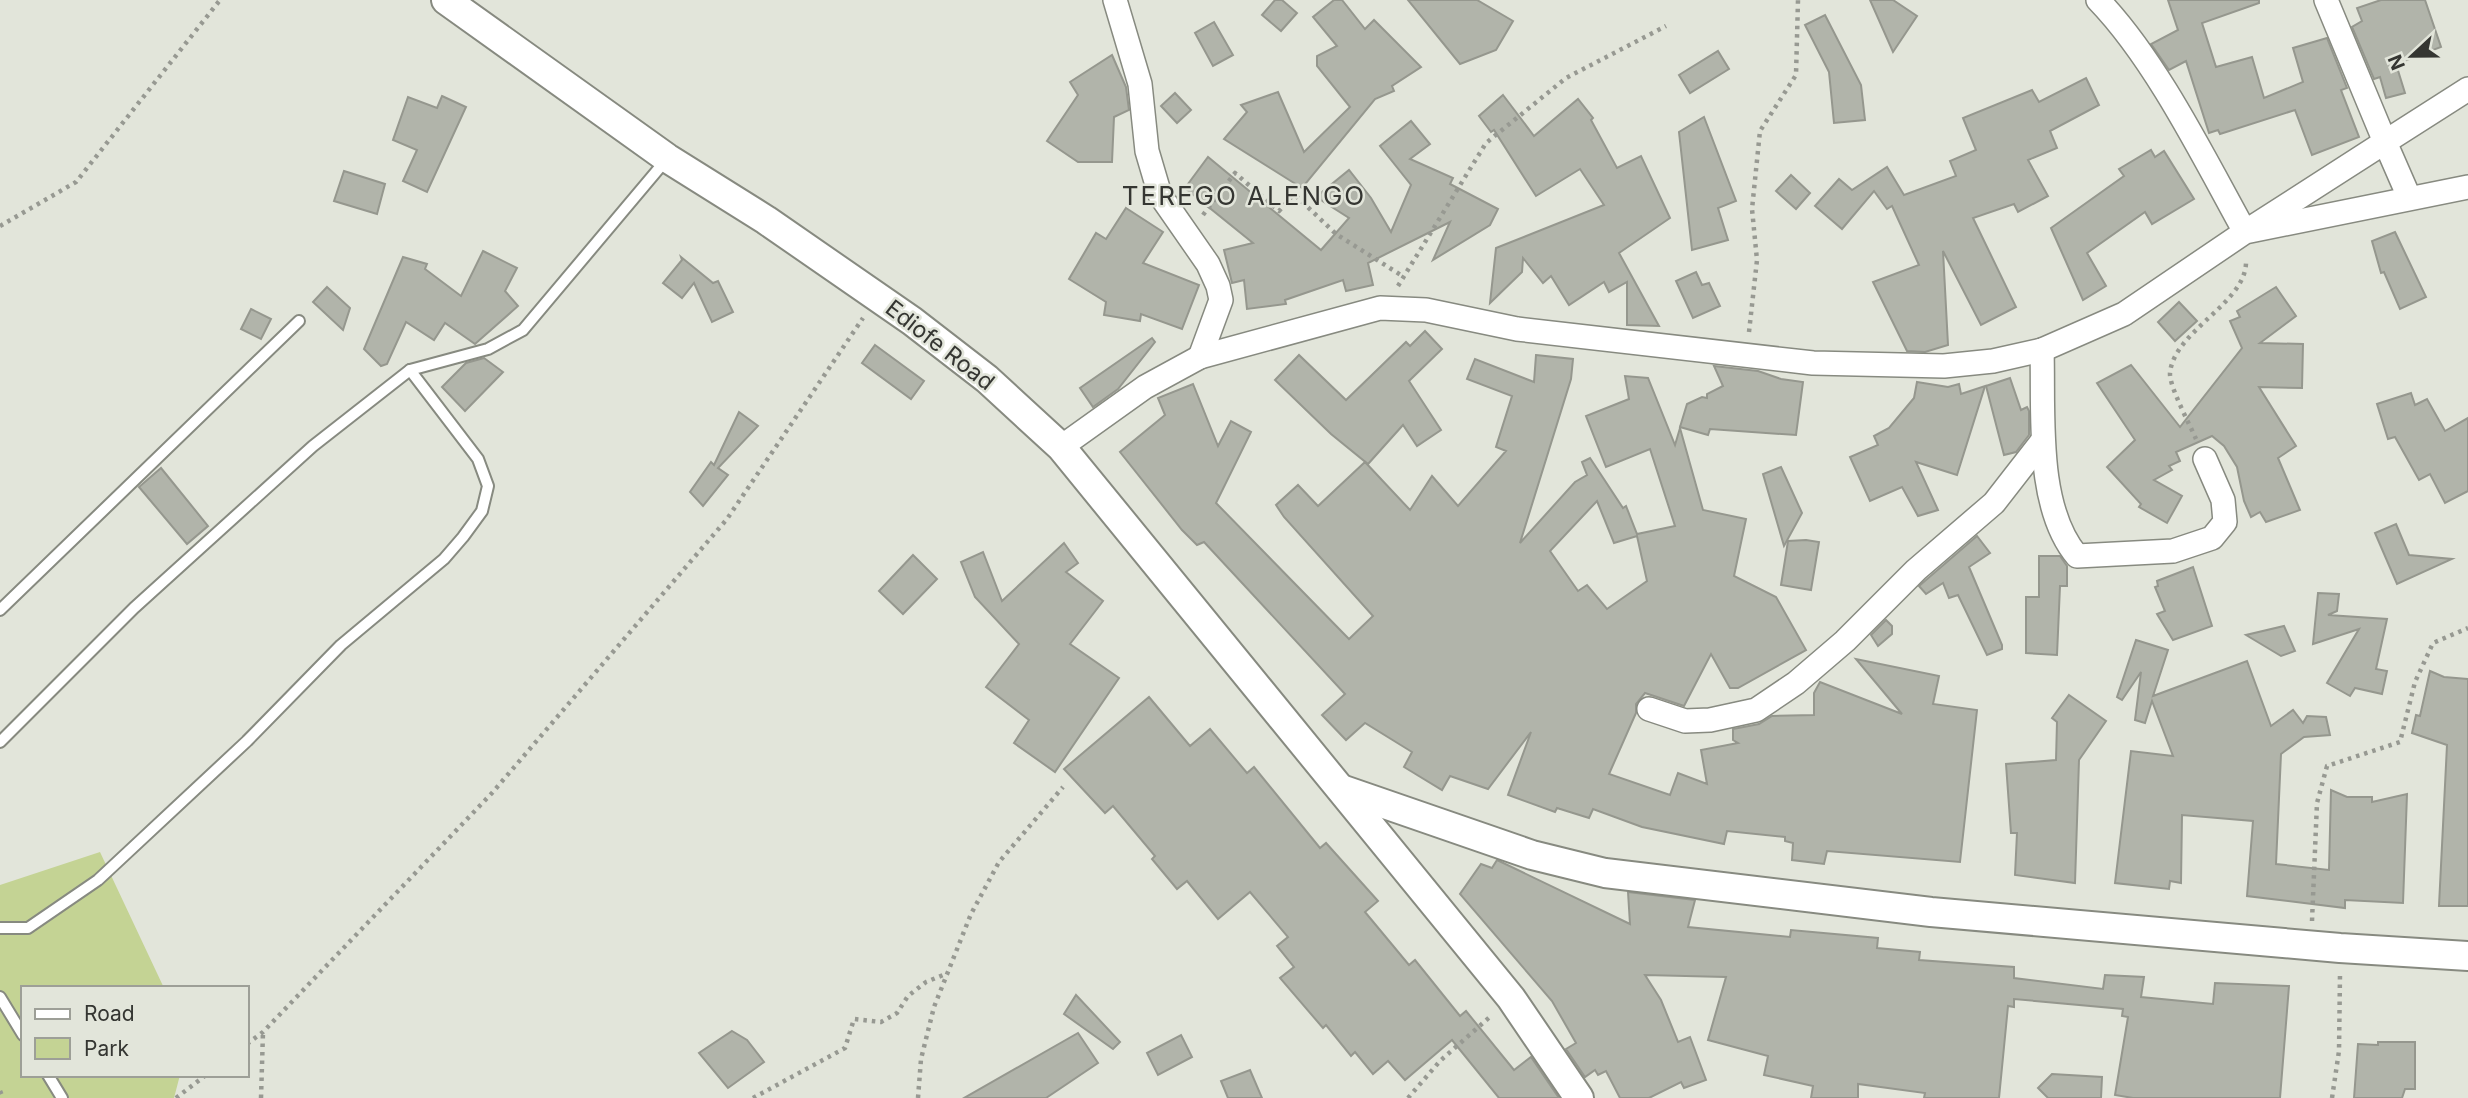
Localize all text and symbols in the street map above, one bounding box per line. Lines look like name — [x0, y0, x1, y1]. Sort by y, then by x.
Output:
north arrow — [2377, 21, 2447, 91]
text: N — [2383, 51, 2410, 73]
district label: TEREGO ALENGO — [1122, 180, 1366, 211]
street label: Ediofe Road — [880, 294, 1000, 396]
legend — [21, 986, 248, 1077]
text: Road — [84, 1001, 135, 1026]
text: Park — [84, 1036, 129, 1061]

